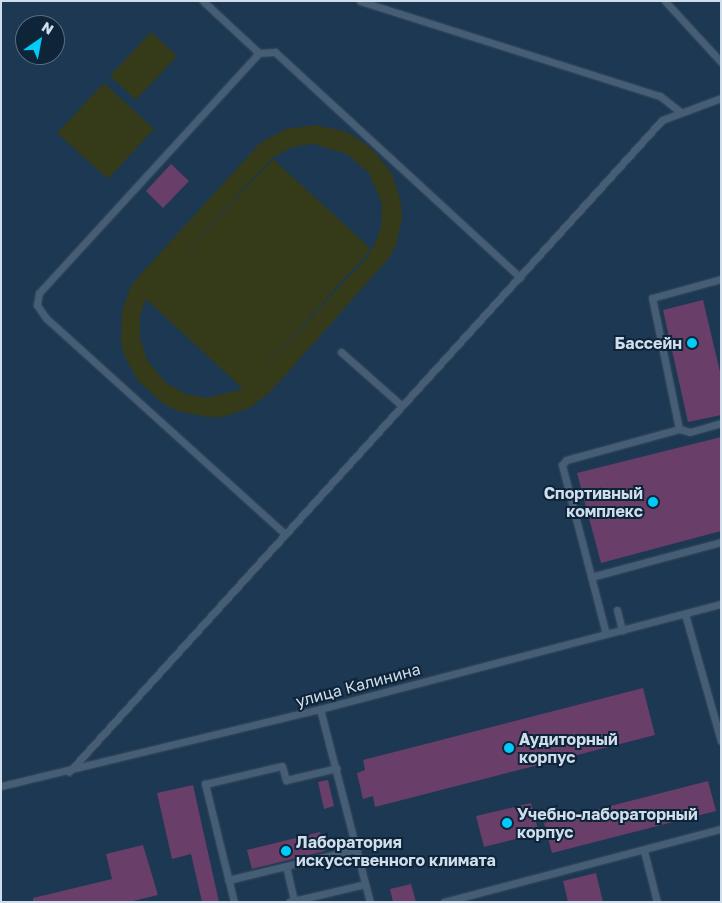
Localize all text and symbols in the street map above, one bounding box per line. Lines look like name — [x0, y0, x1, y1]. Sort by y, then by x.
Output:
north arrow — [15, 15, 65, 65]
text: N — [39, 18, 57, 38]
place label: Бассейн — [614, 333, 682, 353]
marker: Бассейн — [686, 337, 698, 349]
place label: Спортивный комплекс — [544, 483, 643, 521]
marker: Спортивный комплекс — [647, 496, 659, 508]
street label: улица Калинина — [294, 659, 422, 711]
place label: Аудиторный корпус — [519, 729, 618, 767]
marker: Аудиторный корпус — [503, 742, 515, 754]
place label: Учебно-лабораторный корпус — [517, 804, 698, 842]
marker: Учебно-лабораторный корпус — [501, 817, 513, 829]
place label: Лаборатория искусственного климата — [296, 832, 496, 870]
marker: Лаборатория искусственного климата — [280, 845, 292, 857]

